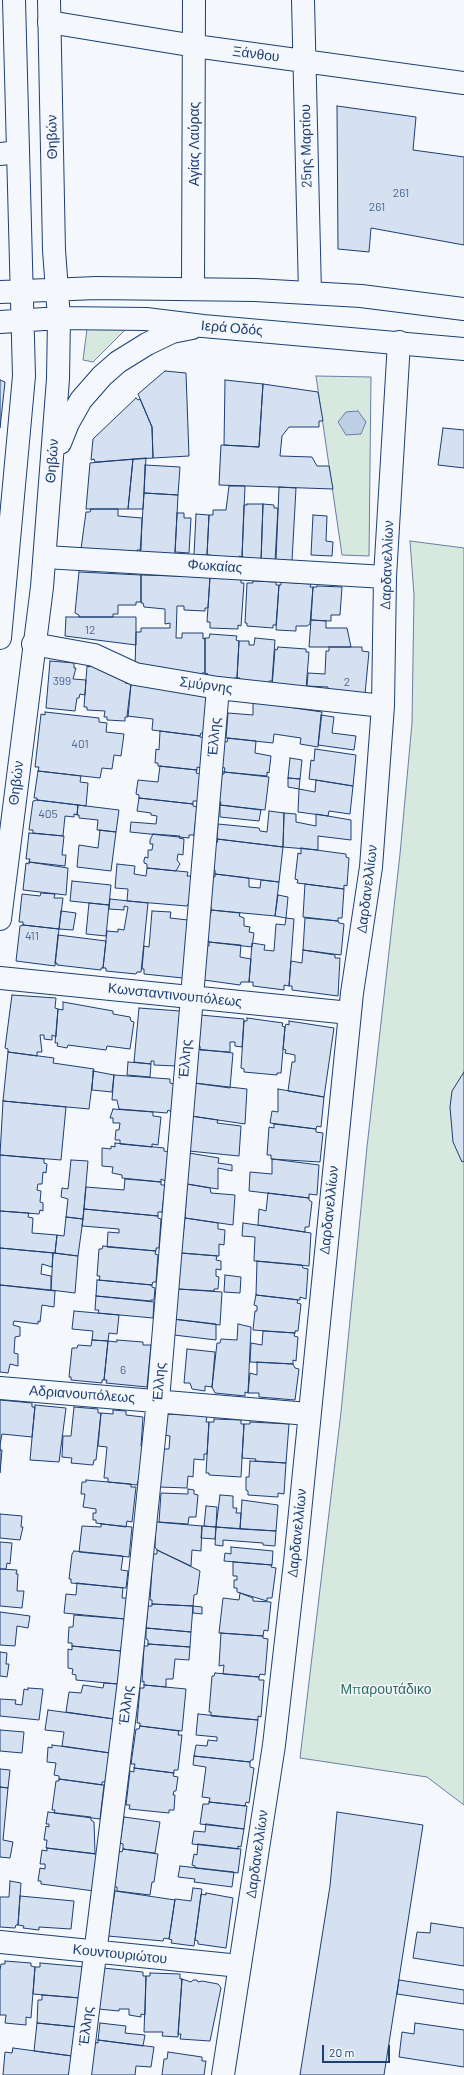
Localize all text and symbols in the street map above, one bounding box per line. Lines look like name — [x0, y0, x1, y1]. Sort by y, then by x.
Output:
street label: Ξάνθου — [231, 43, 281, 65]
street label: Αγίας Λαύρας — [186, 102, 202, 186]
street label: 25ης Μαρτίου — [297, 104, 315, 188]
street label: Θηβών — [43, 115, 61, 159]
house number: 261 — [393, 186, 409, 200]
house number: 261 — [369, 200, 385, 214]
street label: Ιερά Οδός — [200, 317, 264, 339]
street label: Θηβών — [42, 438, 62, 484]
street label: Δαρδανελλίων — [377, 520, 397, 610]
street label: Φωκαίας — [187, 556, 243, 576]
house number: 12 — [85, 623, 95, 637]
street label: Σμύρνης — [178, 673, 234, 697]
house number: 399 — [53, 674, 71, 688]
house number: 2 — [344, 675, 350, 689]
street label: Έλλης — [204, 717, 224, 757]
house number: 401 — [71, 737, 89, 751]
street label: Θηβών — [5, 760, 27, 806]
house number: 405 — [38, 807, 58, 821]
street label: Δαρδανελλίων — [353, 844, 381, 934]
house number: 411 — [25, 929, 39, 943]
street label: Κωνσταντινουπόλεως — [107, 980, 243, 1010]
street label: Έλλης — [175, 1039, 195, 1079]
street label: Δαρδανελλίων — [316, 1165, 342, 1255]
street label: Έλλης — [149, 1362, 169, 1402]
house number: 6 — [120, 1363, 126, 1377]
street label: Αδριανουπόλεως — [28, 1382, 136, 1406]
street label: Δαρδανελλίων — [284, 1488, 310, 1578]
park label: Μπαρουτάδικο — [340, 1681, 432, 1697]
street label: Έλλης — [115, 1684, 137, 1726]
street label: Δαρδανελλίων — [242, 1809, 272, 1899]
street label: Κουντουριώτου — [72, 1941, 168, 1967]
street label: Έλλης — [75, 2005, 97, 2047]
scale bar — [324, 2037, 392, 2063]
text: 20 m — [329, 2045, 355, 2059]

